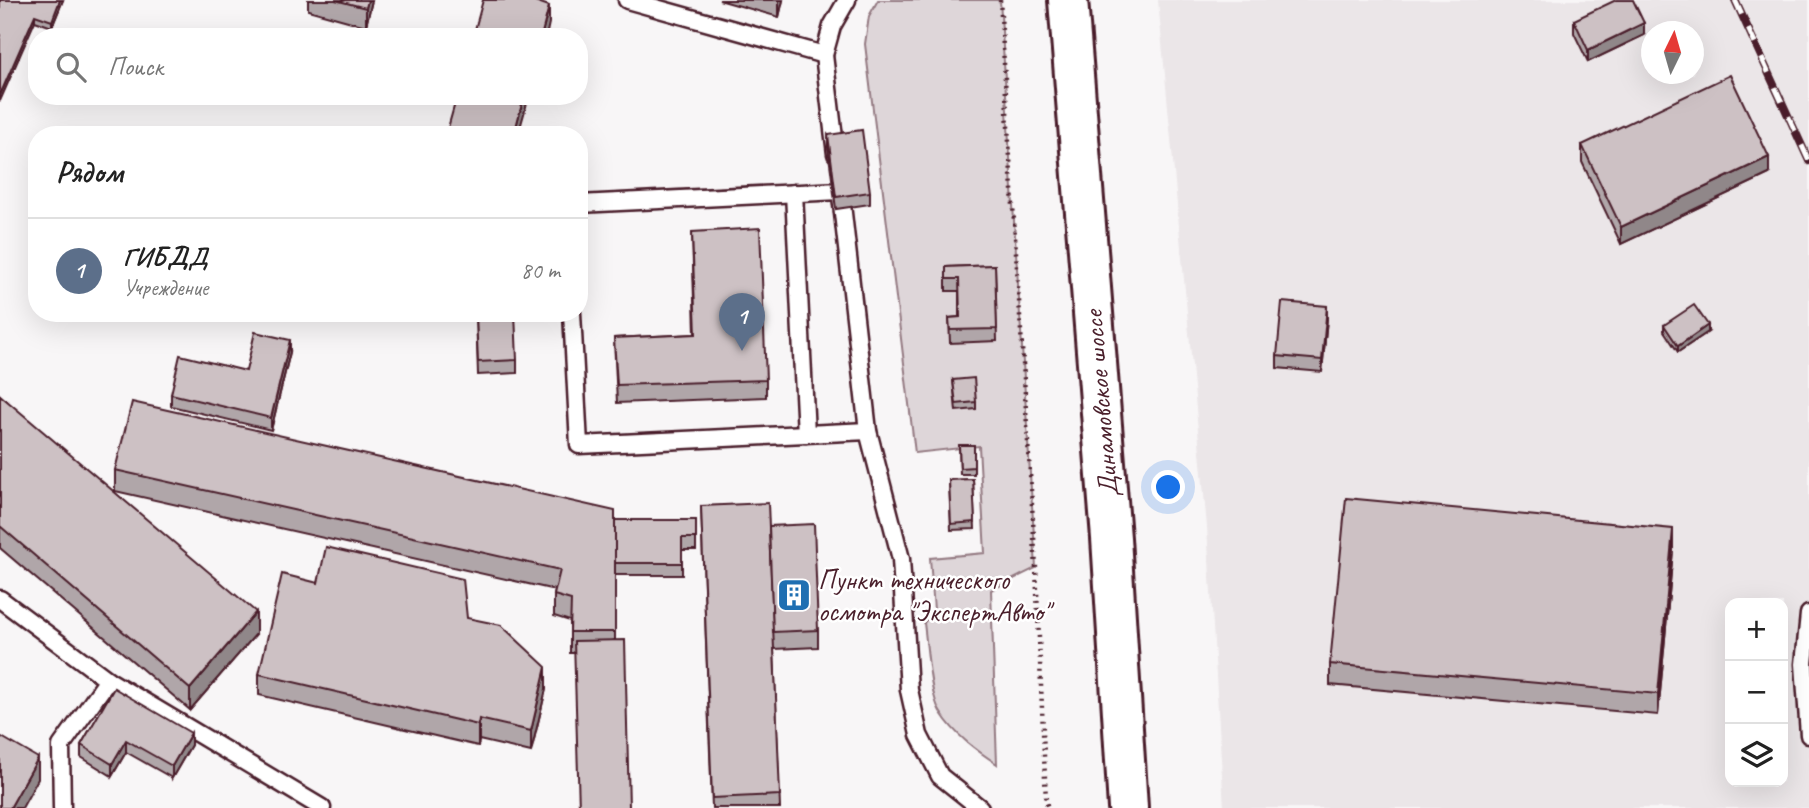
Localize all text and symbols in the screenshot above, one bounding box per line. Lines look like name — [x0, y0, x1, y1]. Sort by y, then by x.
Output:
north arrow — [1641, 21, 1704, 84]
search box — [28, 28, 588, 105]
icon: search — [52, 48, 90, 86]
text: Поиск — [108, 50, 163, 83]
text: Рядом — [56, 153, 123, 191]
text: ГИБДД — [123, 240, 207, 273]
text: 1 — [74, 256, 84, 285]
text: 80 m — [521, 256, 560, 285]
text: Учреждение — [123, 273, 208, 302]
pin: 1 — [719, 293, 765, 351]
street label: Динамовское шоссе — [1075, 307, 1126, 499]
your location — [1151, 470, 1185, 504]
place label: Пункт технического осмотра "ЭкспертАвто" — [818, 562, 1055, 629]
building icon: Пункт технического осмотра "ЭкспертАвто" — [775, 576, 813, 614]
map controls — [1725, 598, 1788, 787]
button: + — [1725, 598, 1788, 661]
button: − — [1725, 661, 1788, 724]
button: layers — [1725, 724, 1788, 787]

